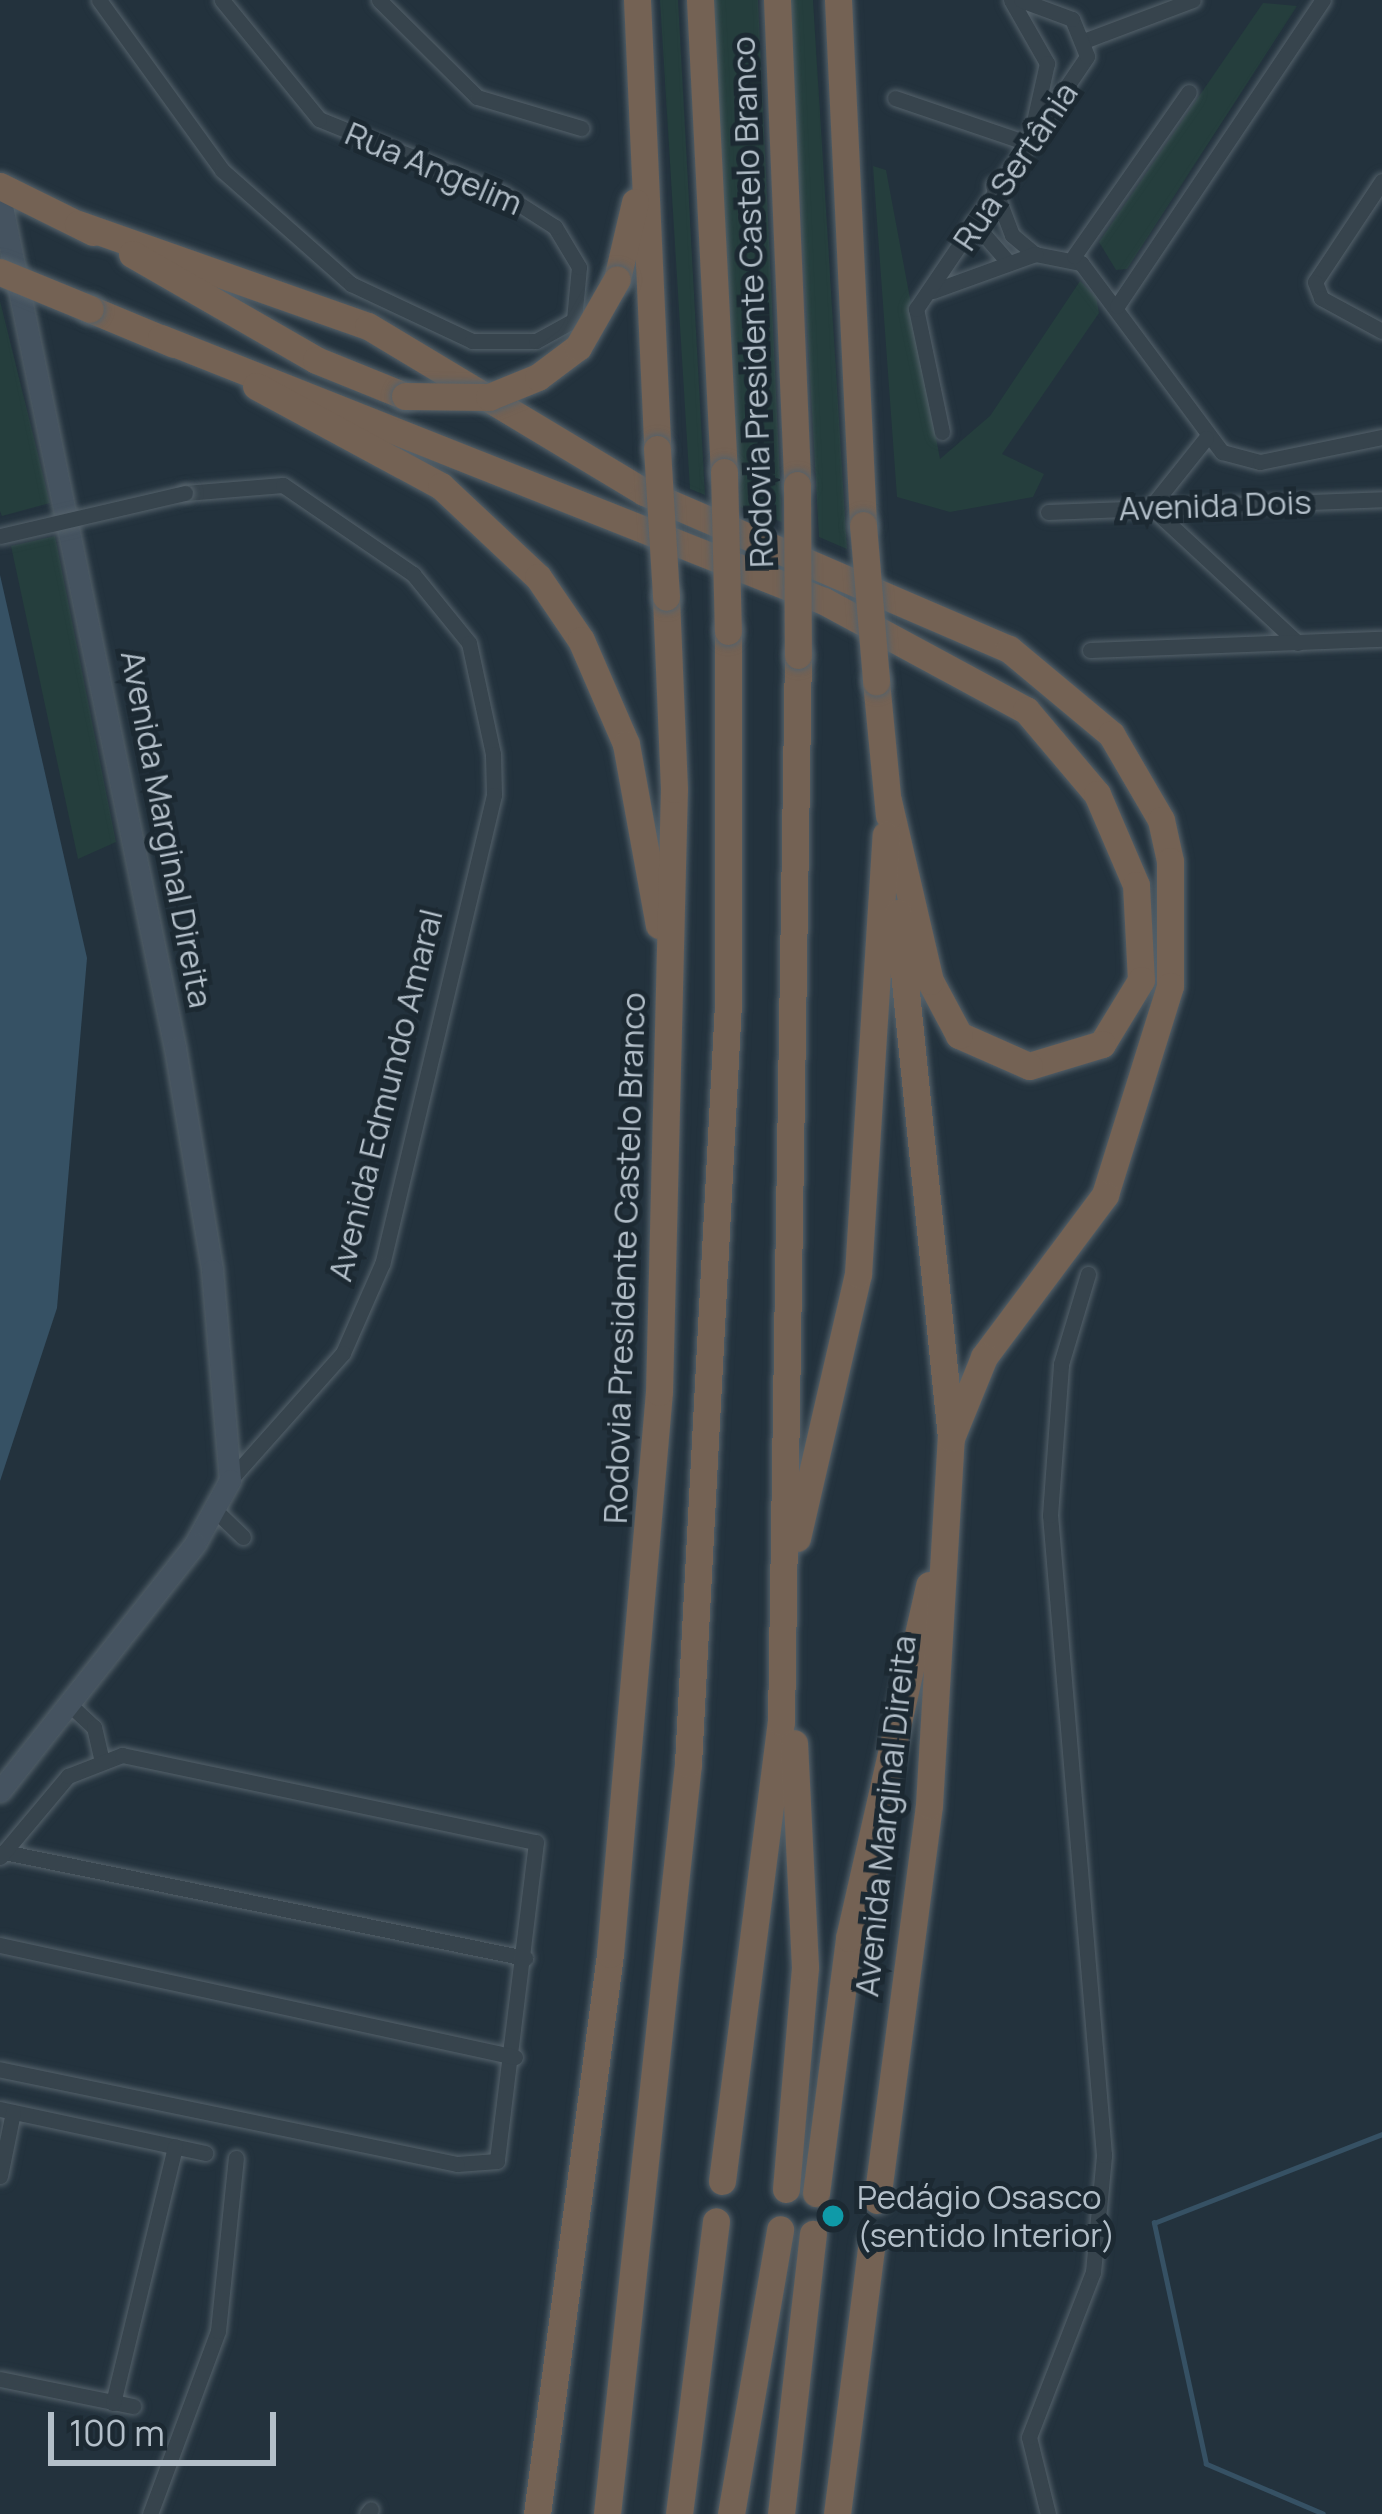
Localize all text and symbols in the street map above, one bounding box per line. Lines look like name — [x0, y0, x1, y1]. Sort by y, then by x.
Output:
street label: Rodovia Presidente Castelo Branco — [723, 36, 781, 568]
street label: Rua Sertânia — [944, 74, 1086, 258]
street label: Rua Angelim — [340, 113, 528, 223]
street label: Avenida Dois — [1118, 482, 1312, 528]
street label: Avenida Marginal Direita — [113, 647, 221, 1011]
street label: Avenida Edmundo Amaral — [320, 905, 450, 1285]
street label: Rodovia Presidente Castelo Branco — [595, 992, 653, 1524]
street label: Avenida Marginal Direita — [846, 1633, 924, 1999]
place label: Pedágio Osasco (sentido Interior) — [857, 2177, 1116, 2255]
marker: Pedágio Osasco (sentido Interior) — [820, 2203, 846, 2229]
scale bar — [54, 2388, 282, 2462]
text: 100 m — [69, 2408, 165, 2457]

